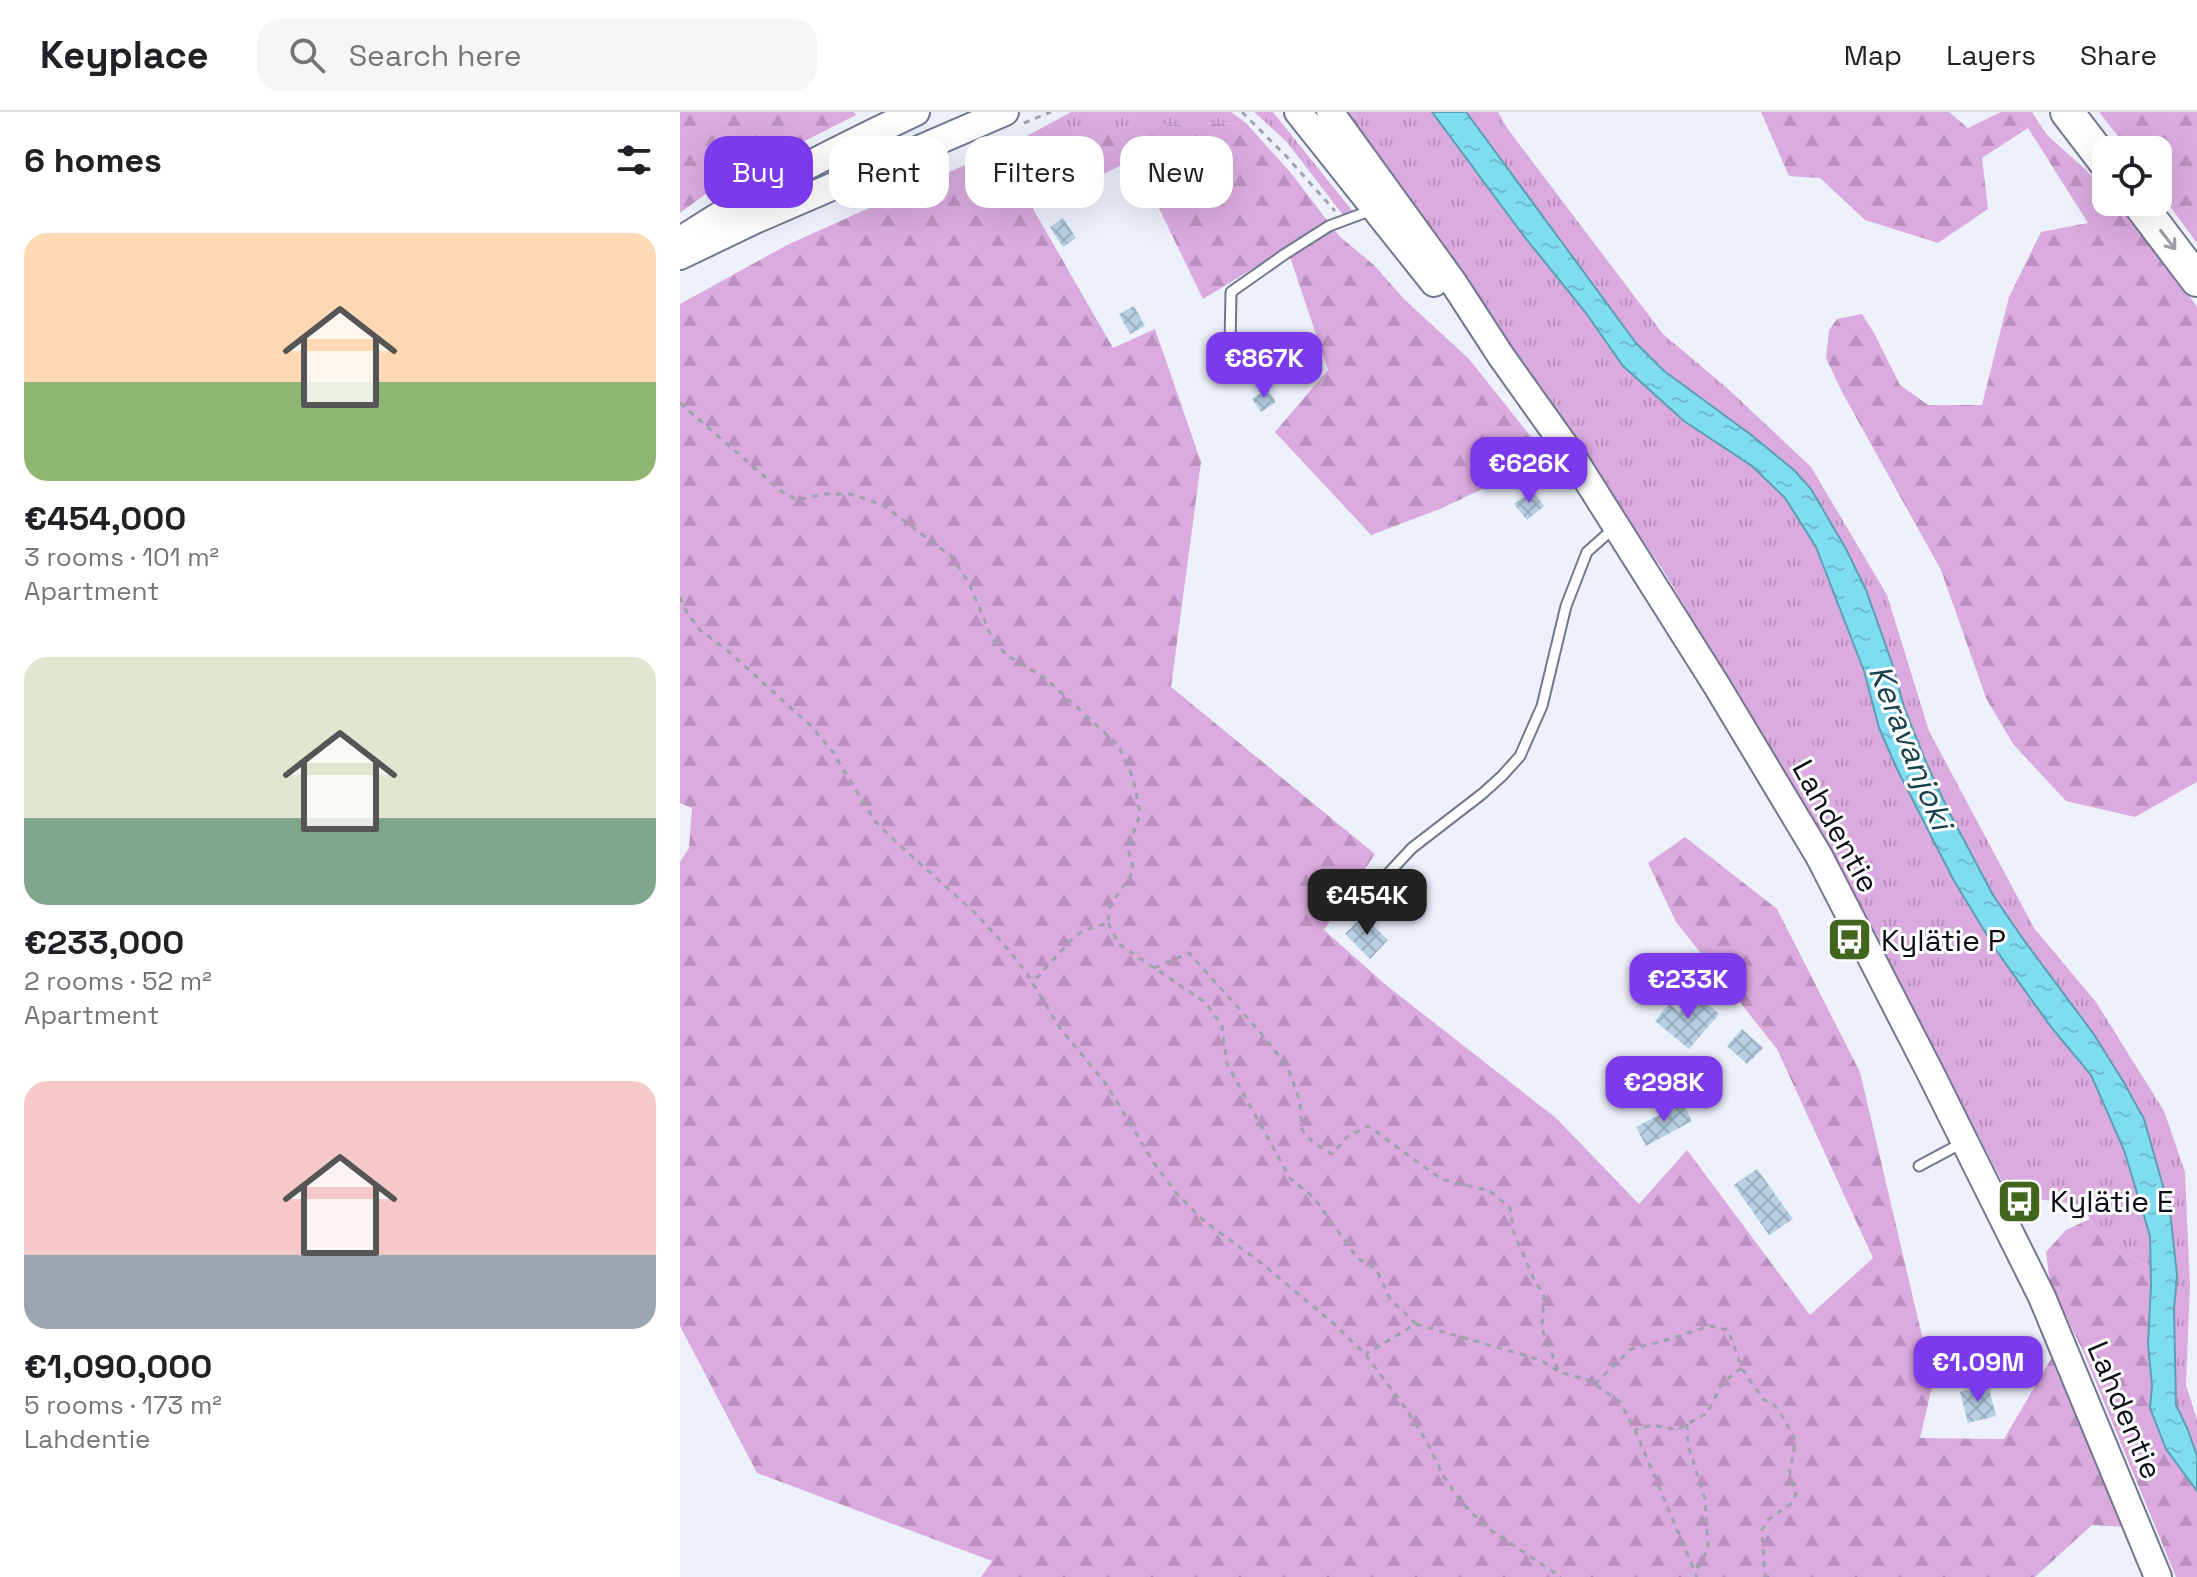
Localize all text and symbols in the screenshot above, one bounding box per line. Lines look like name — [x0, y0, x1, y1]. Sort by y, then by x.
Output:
search box — [257, 19, 817, 91]
text: Keyplace — [40, 31, 209, 79]
icon: search — [285, 33, 329, 77]
text: Search here — [349, 36, 522, 75]
text: Map — [1844, 37, 1902, 73]
text: Layers — [1946, 37, 2036, 73]
text: Share — [2080, 37, 2157, 73]
chip: Buy — [704, 136, 813, 208]
chip: Rent — [829, 136, 949, 208]
chip: Filters — [965, 136, 1104, 208]
chip: New — [1120, 136, 1233, 208]
map controls — [2092, 136, 2172, 216]
button: locate — [2092, 136, 2172, 216]
icon: filters — [612, 138, 656, 182]
text: 6 homes — [24, 139, 162, 182]
one-way arrow — [2159, 229, 2176, 250]
icon: home — [268, 285, 412, 429]
pin: €867K — [1208, 332, 1320, 400]
text: €867K — [1224, 341, 1304, 375]
pin: €626K — [1473, 437, 1585, 505]
text: €626K — [1488, 446, 1570, 480]
text: €454,000 — [24, 497, 186, 540]
text: 3 rooms · 101 m² — [24, 540, 219, 574]
text: Apartment — [24, 574, 159, 608]
water label: Keravanjoki — [1860, 659, 1964, 839]
icon: home — [268, 709, 412, 853]
street label: Lahdentie — [1784, 753, 1888, 899]
pin: €454K — [1311, 869, 1423, 937]
text: €454K — [1326, 878, 1408, 912]
bus stop icon: Kylätie P — [1826, 916, 1874, 964]
text: €233,000 — [24, 921, 184, 964]
place label: Kylätie P — [1881, 921, 2006, 960]
pin: €233K — [1632, 953, 1744, 1021]
text: €233K — [1648, 962, 1728, 996]
text: 2 rooms · 52 m² — [24, 964, 212, 998]
text: Apartment — [24, 998, 159, 1032]
pin: €298K — [1608, 1056, 1720, 1124]
text: €298K — [1624, 1065, 1704, 1099]
icon: home — [268, 1133, 412, 1277]
bus stop icon: Kylätie E — [1995, 1177, 2043, 1225]
place label: Kylätie E — [2050, 1182, 2174, 1221]
street label: Lahdentie — [2079, 1335, 2171, 1485]
pin: €1.09M — [1913, 1336, 2043, 1404]
text: €1,090,000 — [24, 1345, 212, 1388]
text: €1.09M — [1932, 1345, 2024, 1379]
text: 5 rooms · 173 m² — [24, 1388, 222, 1422]
text: Lahdentie — [24, 1422, 151, 1456]

